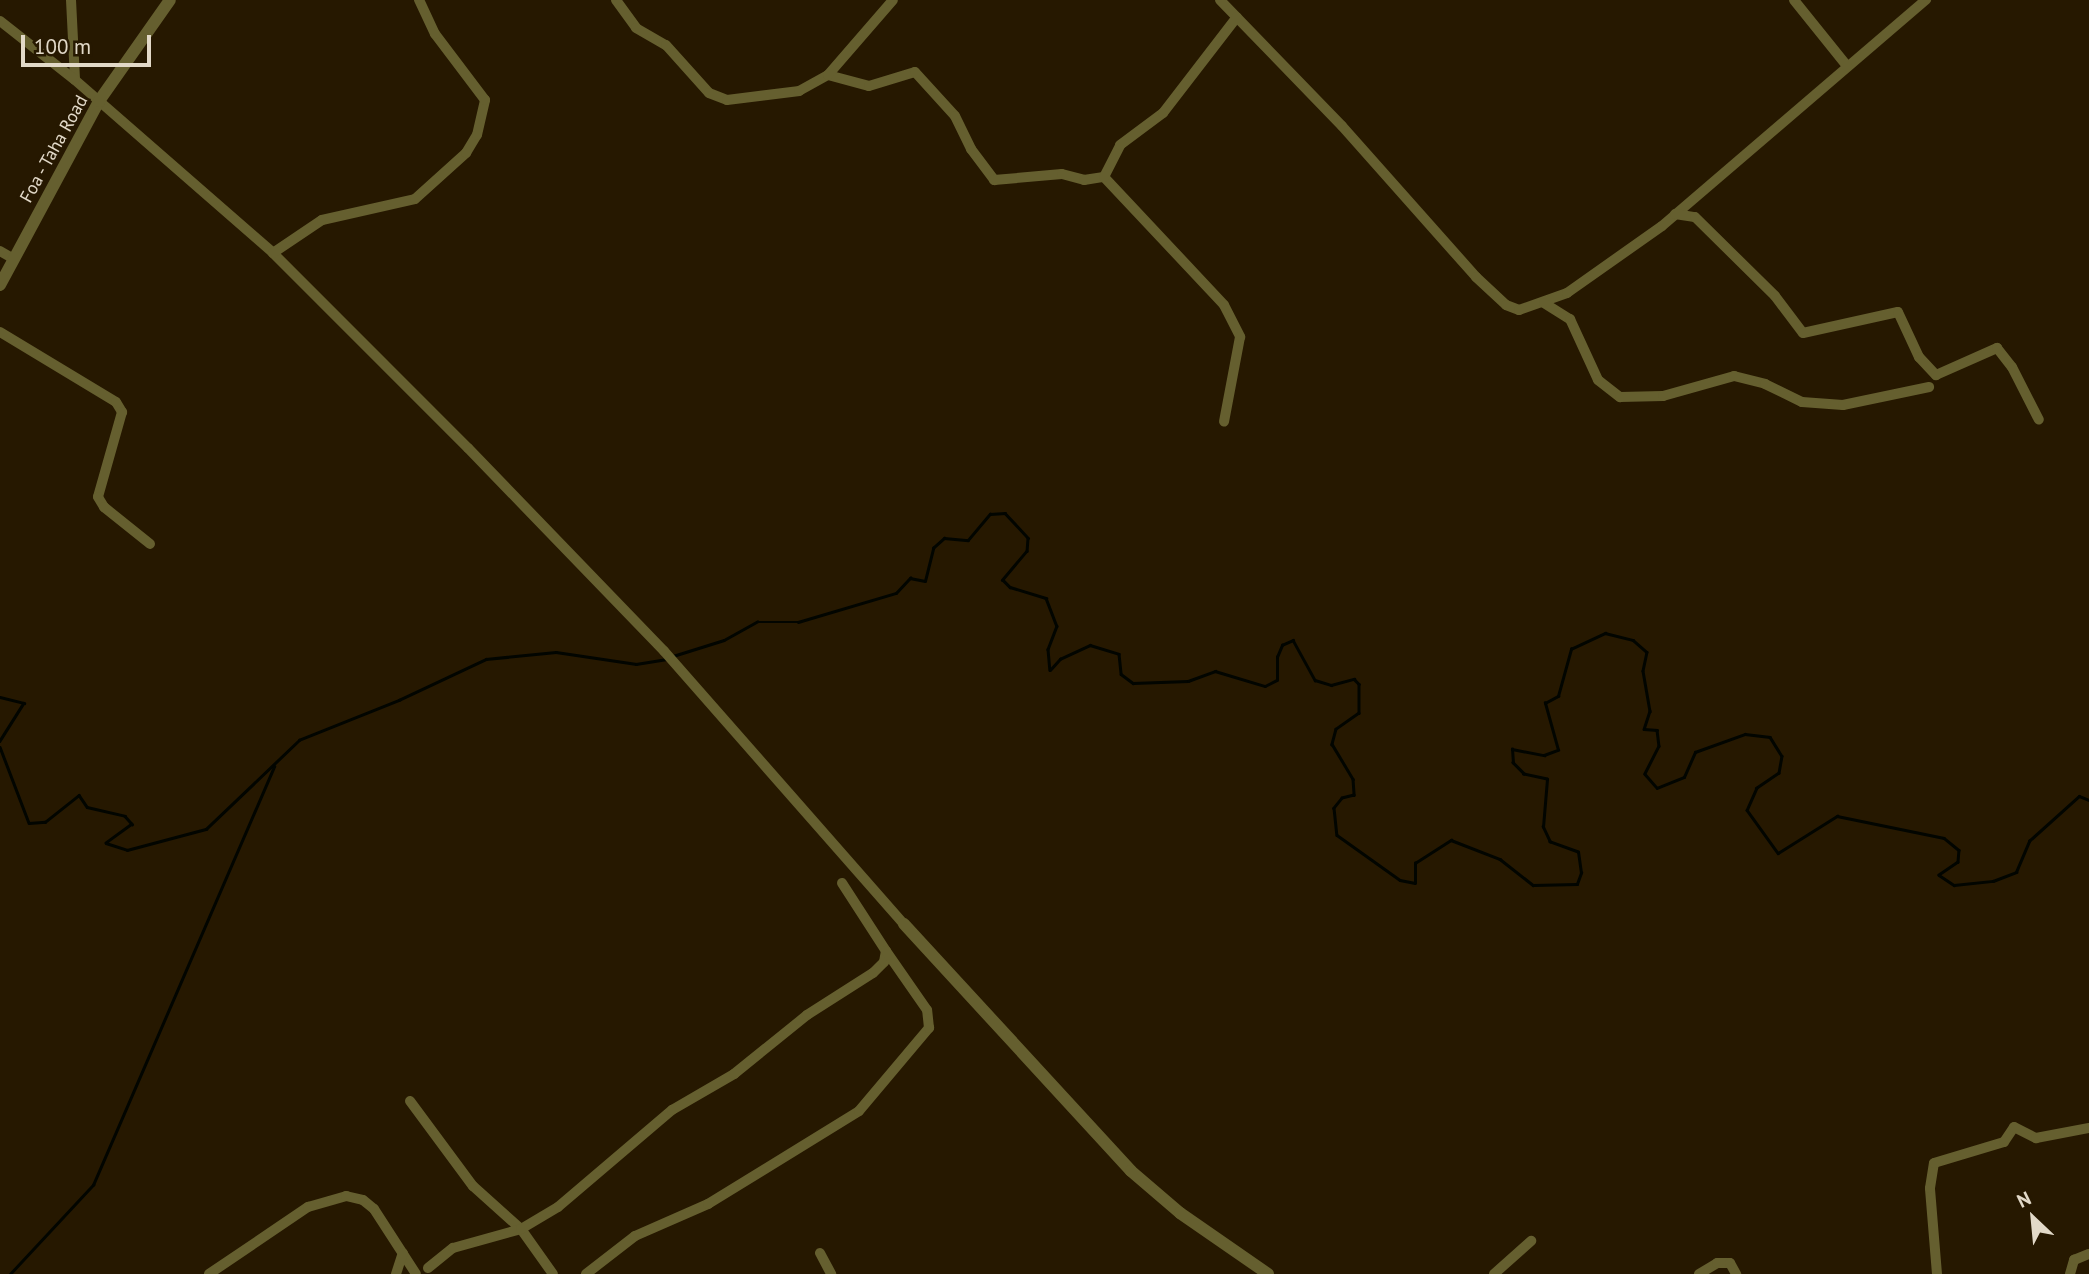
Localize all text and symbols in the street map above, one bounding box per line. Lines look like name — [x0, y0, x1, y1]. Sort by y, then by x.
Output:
scale bar — [24, 21, 154, 65]
text: 100 m — [34, 33, 91, 60]
street label: Foa - Taha Road — [15, 90, 93, 208]
north arrow — [1998, 1183, 2068, 1253]
text: N — [2013, 1186, 2035, 1213]

